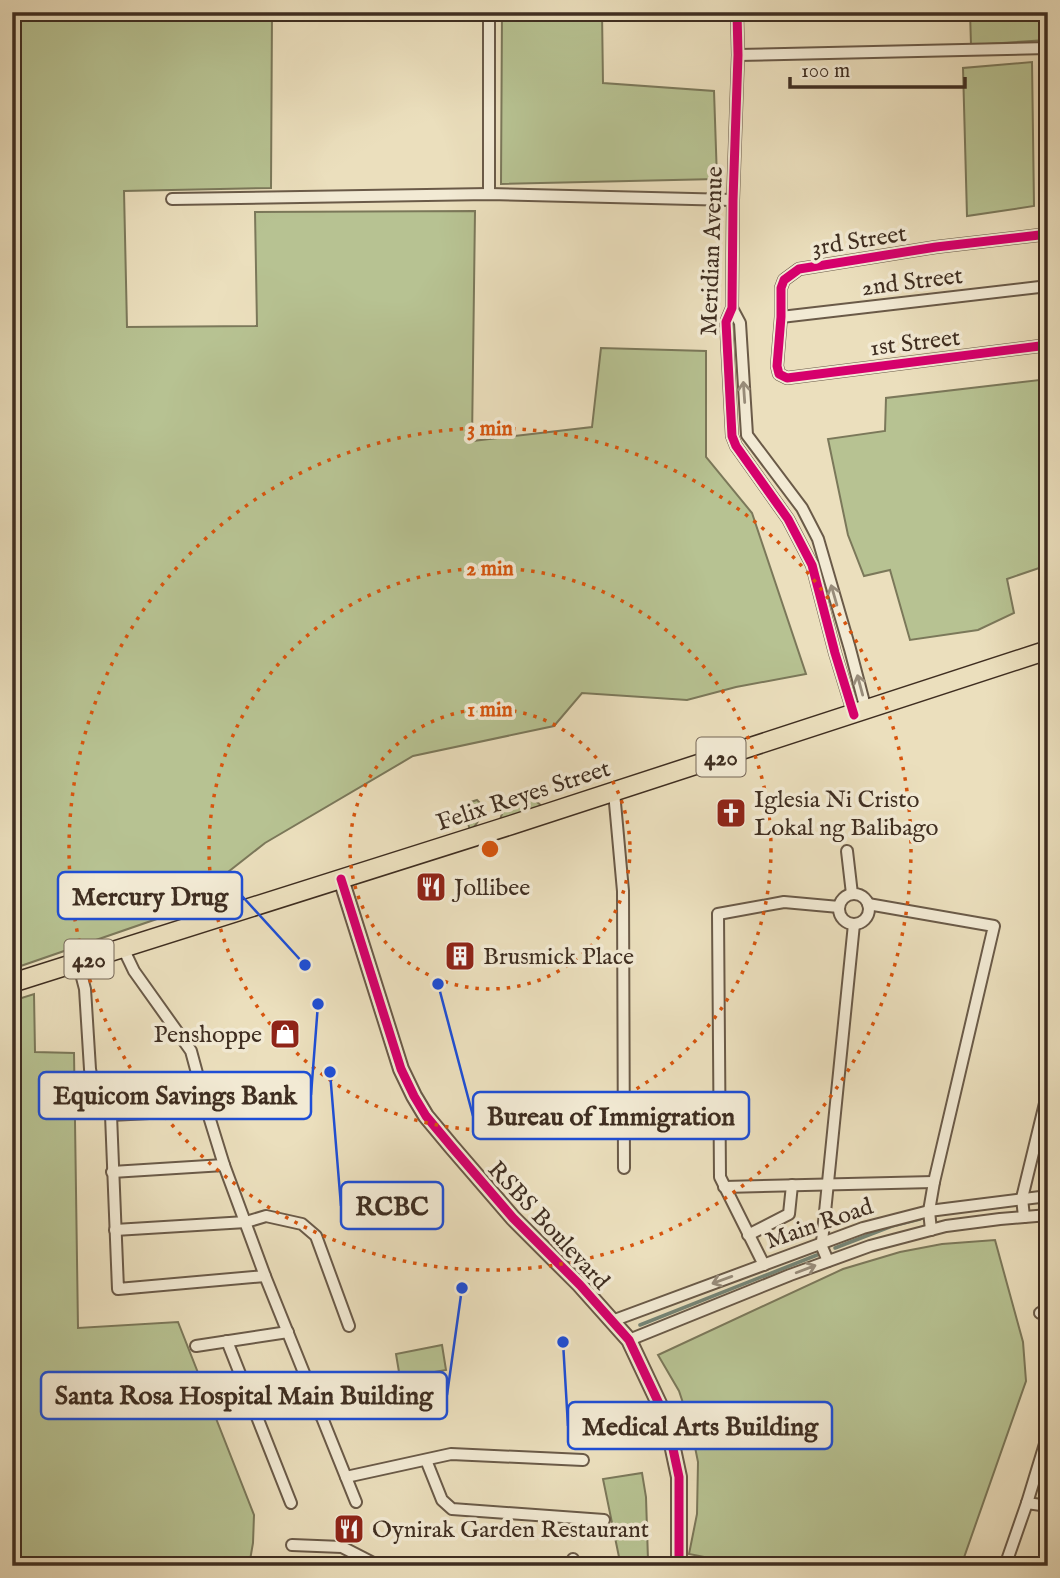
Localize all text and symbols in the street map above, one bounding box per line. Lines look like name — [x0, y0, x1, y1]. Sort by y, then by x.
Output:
scale bar — [790, 46, 965, 90]
text: 100 m — [801, 58, 850, 85]
street label: Meridian Avenue — [694, 166, 731, 336]
street label: 3rd Street — [810, 219, 909, 264]
street label: 2nd Street — [860, 261, 965, 304]
street label: 1st Street — [868, 323, 962, 364]
one-way arrow — [737, 381, 750, 403]
text: 3 min — [467, 416, 513, 443]
text: 2 min — [466, 556, 514, 583]
one-way arrow — [827, 584, 840, 606]
one-way arrow — [853, 674, 866, 697]
text: 1 min — [467, 697, 513, 724]
road number: 420 — [696, 737, 746, 776]
street label: Felix Reyes Street — [433, 754, 614, 839]
place label: Iglesia Ni Cristo Lokal ng Balibago — [754, 785, 938, 844]
church icon: Iglesia Ni Cristo Lokal ng Balibago — [714, 796, 748, 830]
centre of rings — [478, 837, 502, 861]
restaurant icon: Jollibee — [414, 870, 448, 904]
callout: Mercury Drug — [58, 872, 242, 919]
place label: Jollibee — [451, 873, 530, 904]
text: Mercury Drug — [72, 881, 229, 914]
building icon: Brusmick Place — [443, 939, 477, 973]
road number: 420 — [64, 940, 114, 978]
place label: Brusmick Place — [483, 942, 634, 973]
shop icon: Penshoppe — [268, 1017, 302, 1051]
place label: Penshoppe — [154, 1020, 262, 1051]
callout: Equicom Savings Bank — [39, 1072, 311, 1119]
text: Equicom Savings Bank — [53, 1080, 298, 1113]
callout: Bureau of Immigration — [473, 1092, 749, 1139]
text: Bureau of Immigration — [487, 1101, 735, 1134]
street label: RSBS Boulevard — [480, 1155, 616, 1297]
callout: RCBC — [341, 1182, 443, 1229]
text: RCBC — [355, 1191, 429, 1224]
street label: Main Road — [762, 1192, 877, 1257]
one-way arrow — [795, 1262, 816, 1274]
one-way arrow — [711, 1275, 733, 1288]
callout: Santa Rosa Hospital Main Building — [41, 1372, 447, 1419]
text: Santa Rosa Hospital Main Building — [55, 1380, 434, 1413]
callout: Medical Arts Building — [568, 1402, 832, 1449]
text: Medical Arts Building — [582, 1411, 819, 1444]
restaurant icon: Oynirak Garden Restaurant — [332, 1512, 366, 1546]
place label: Oynirak Garden Restaurant — [372, 1515, 649, 1546]

